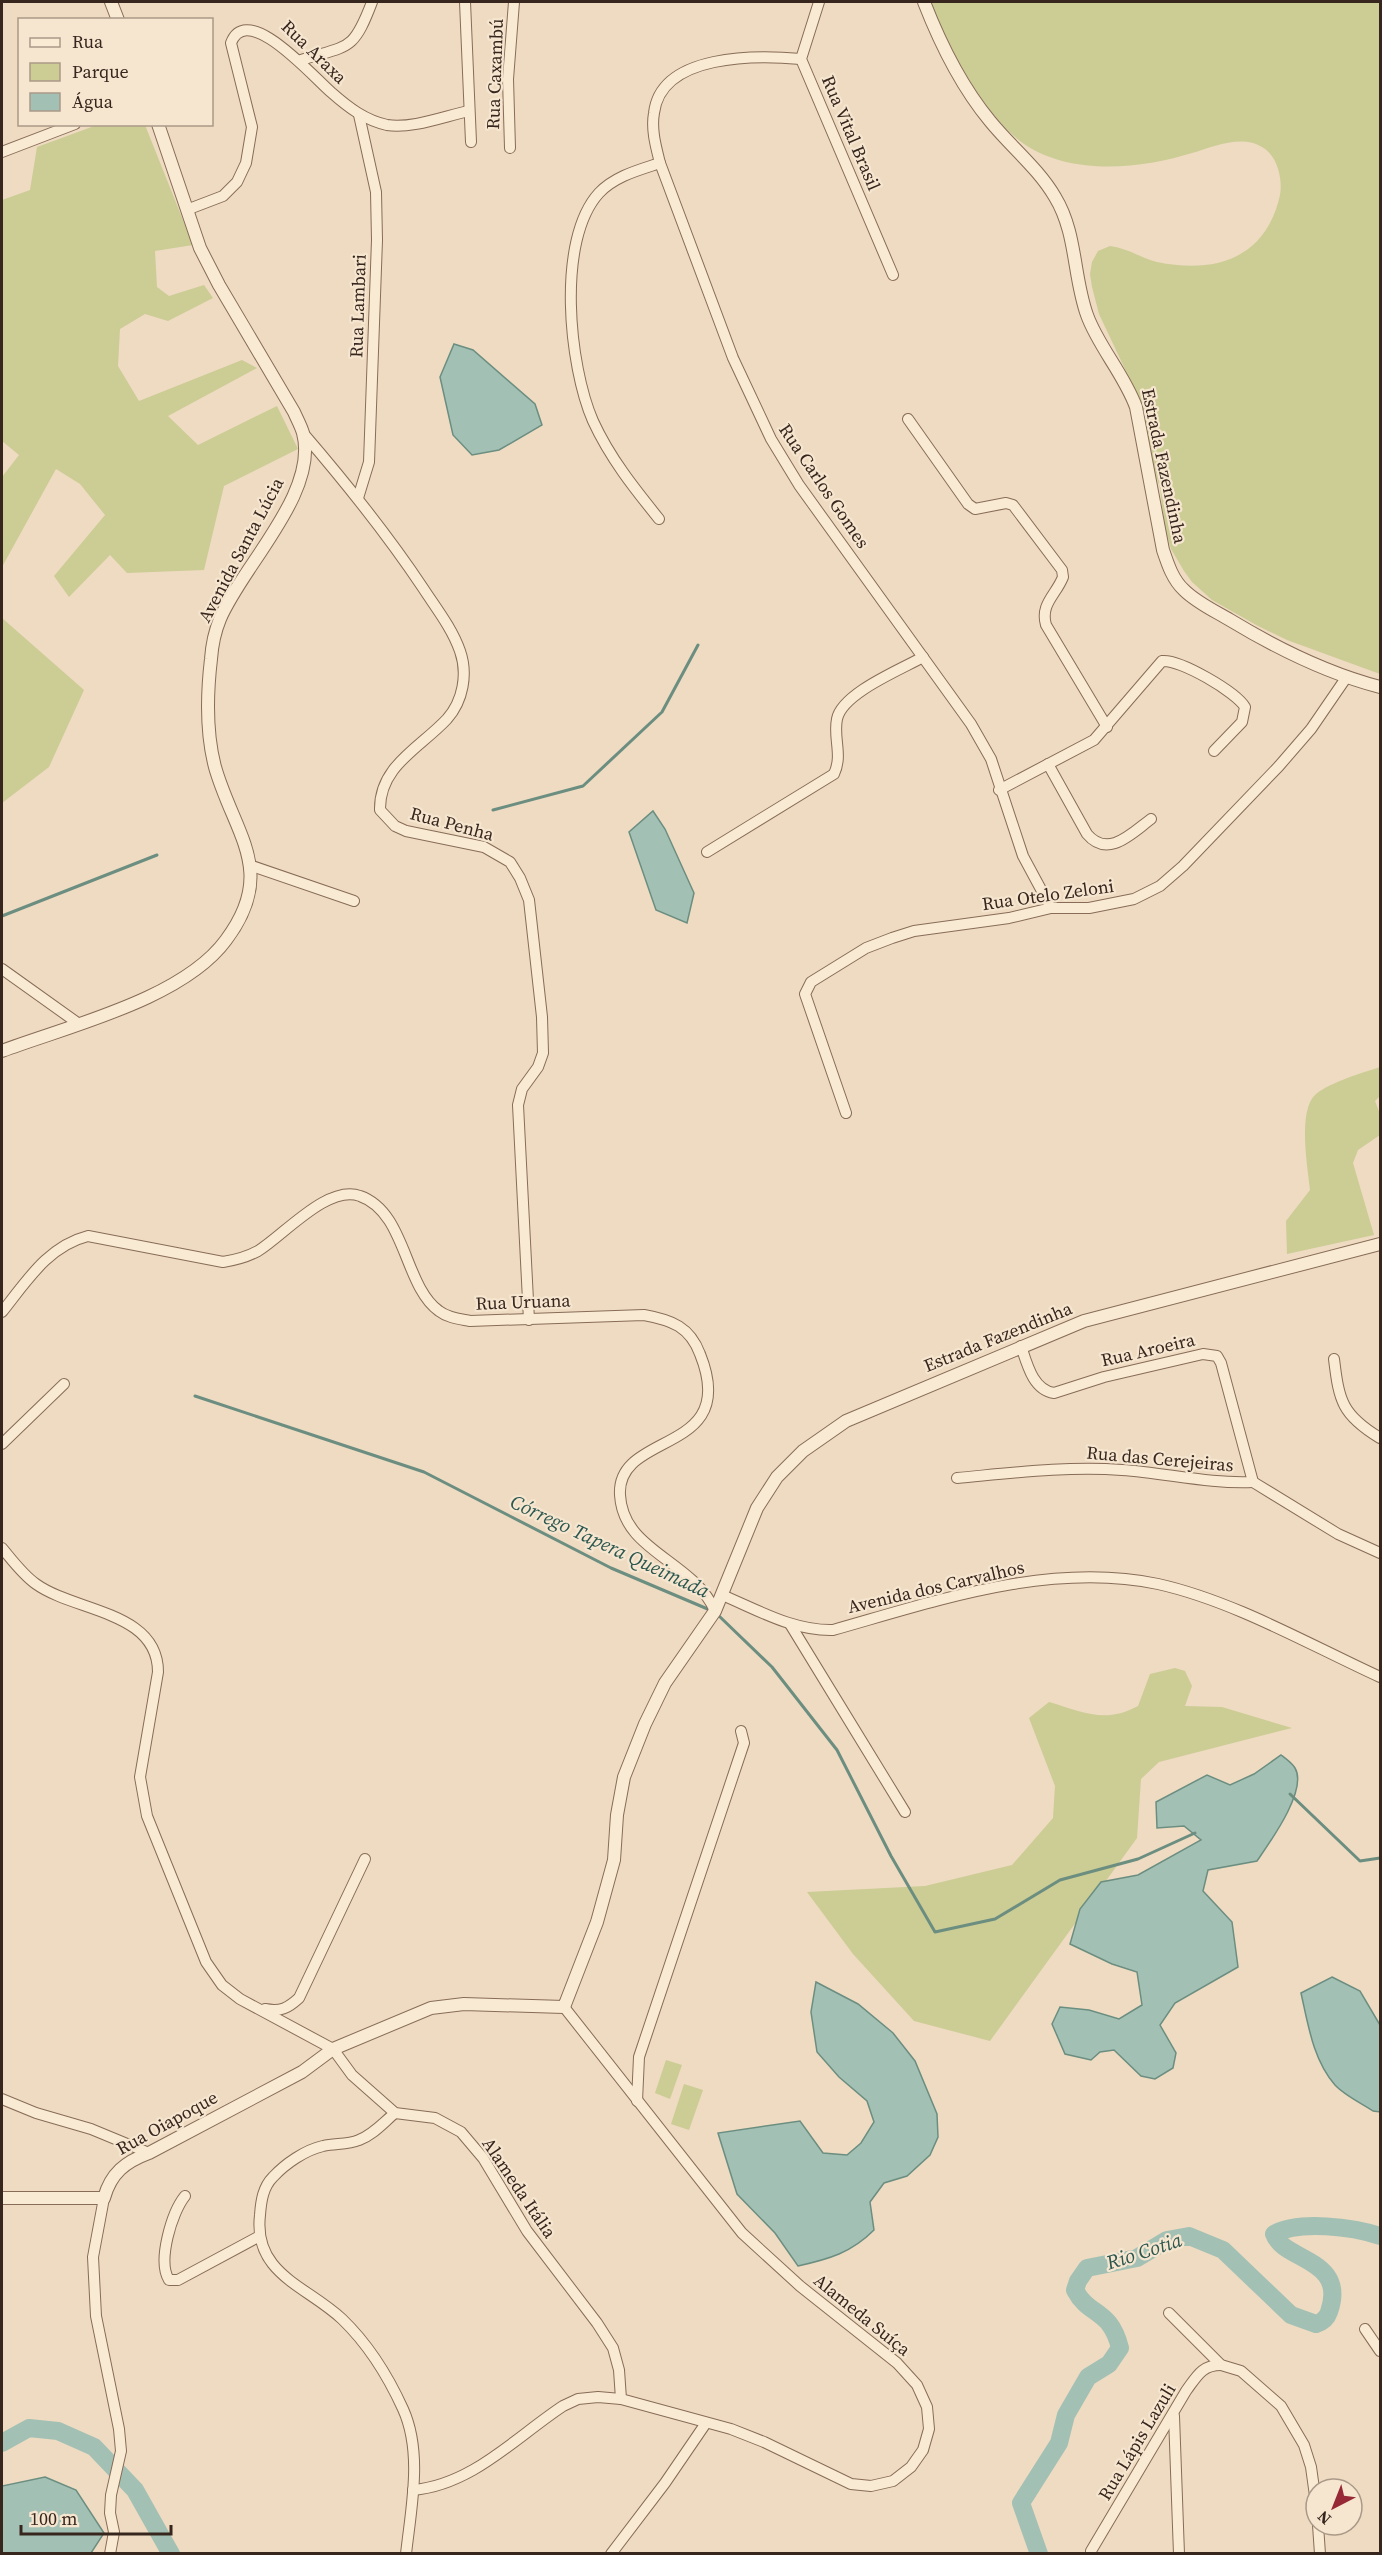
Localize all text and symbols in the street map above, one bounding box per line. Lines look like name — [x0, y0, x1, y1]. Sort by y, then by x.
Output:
street label: Rua Araxa — [276, 14, 353, 90]
legend — [18, 18, 213, 126]
street label: Rua Caxambú — [480, 18, 509, 130]
text: Rua — [72, 29, 104, 54]
text: Parque — [72, 59, 129, 84]
street label: Rua Vital Brasil — [816, 71, 887, 194]
text: Água — [72, 89, 114, 114]
street label: Rua Lambari — [343, 254, 372, 358]
street label: Estrada Fazendinha — [1136, 386, 1193, 547]
street label: Rua Carlos Gomes — [773, 418, 876, 553]
street label: Avenida Santa Lúcia — [192, 472, 290, 627]
street label: Rua Penha — [408, 800, 498, 847]
street label: Rua Otelo Zeloni — [980, 873, 1115, 916]
street label: Rua Uruana — [475, 1287, 572, 1316]
street label: Estrada Fazendinha — [920, 1295, 1077, 1378]
street label: Rua Aroeira — [1098, 1326, 1198, 1372]
street label: Rua das Cerejeiras — [1085, 1440, 1235, 1477]
water label: Córrego Tapera Queimada — [506, 1487, 715, 1605]
street label: Avenida dos Carvalhos — [845, 1554, 1027, 1619]
street label: Rua Oiapoque — [112, 2084, 222, 2161]
street label: Alameda Itália — [477, 2132, 563, 2244]
water label: Rio Cotia — [1102, 2225, 1186, 2277]
street label: Alameda Suíça — [809, 2268, 917, 2362]
street label: Rua Lápis Lazuli — [1092, 2379, 1181, 2505]
north arrow — [1304, 2477, 1364, 2537]
scale bar — [21, 2498, 171, 2536]
text: 100 m — [30, 2506, 77, 2531]
text: N — [1312, 2506, 1336, 2530]

